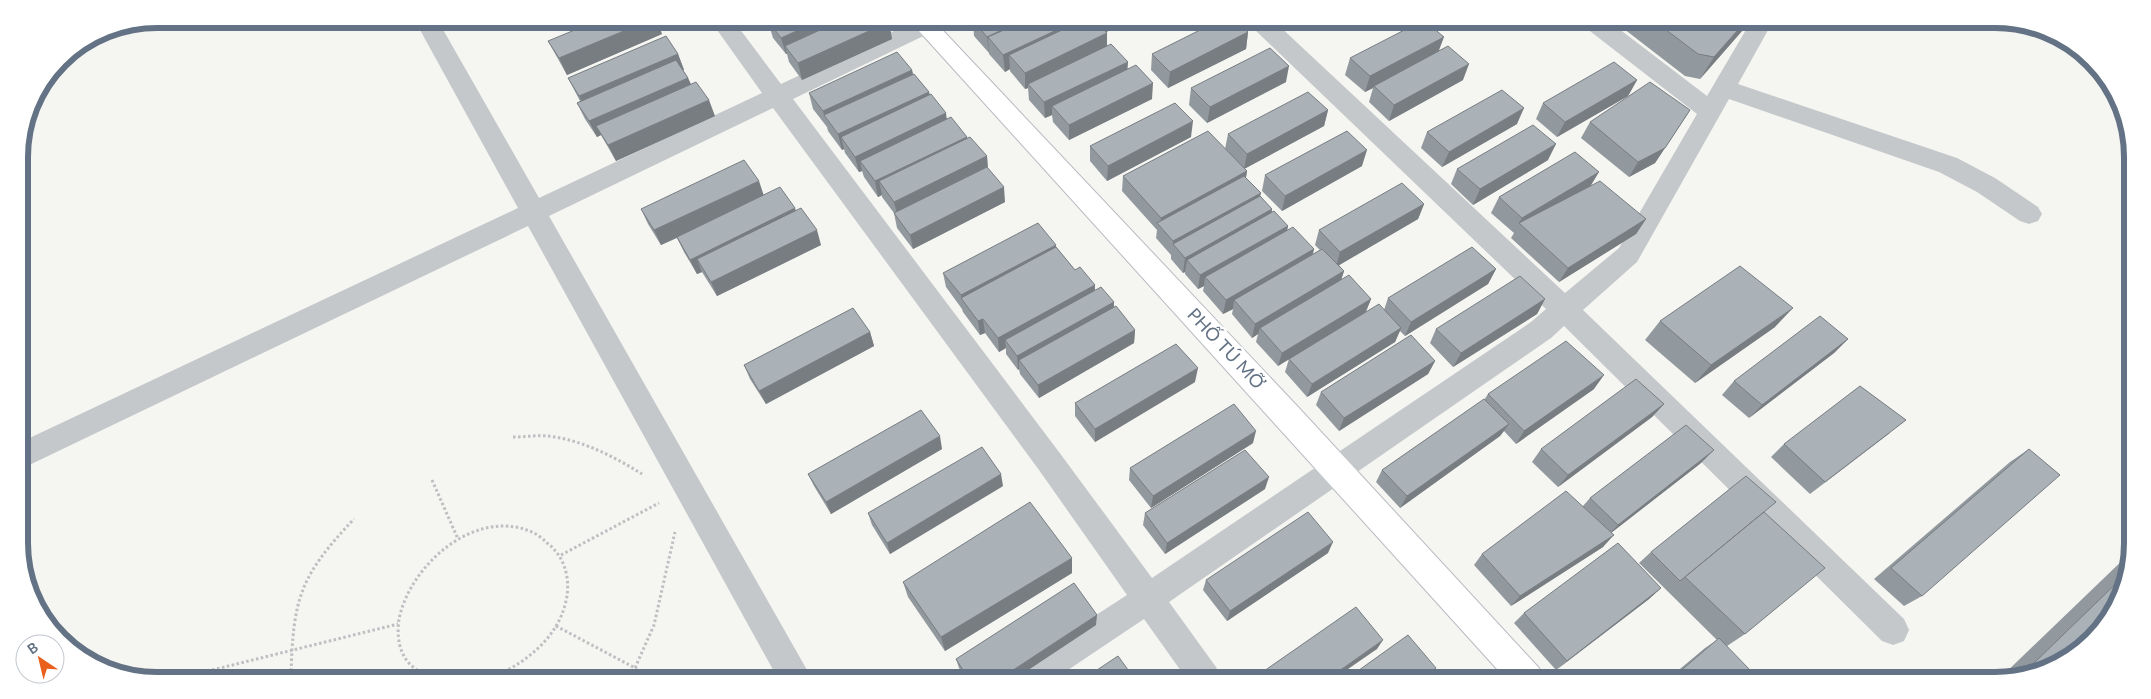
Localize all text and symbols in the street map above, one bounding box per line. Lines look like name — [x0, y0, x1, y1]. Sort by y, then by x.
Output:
street label: PHỐ TÚ MỠ — [1183, 303, 1270, 394]
north arrow — [15, 634, 65, 684]
text: B — [24, 638, 41, 658]

